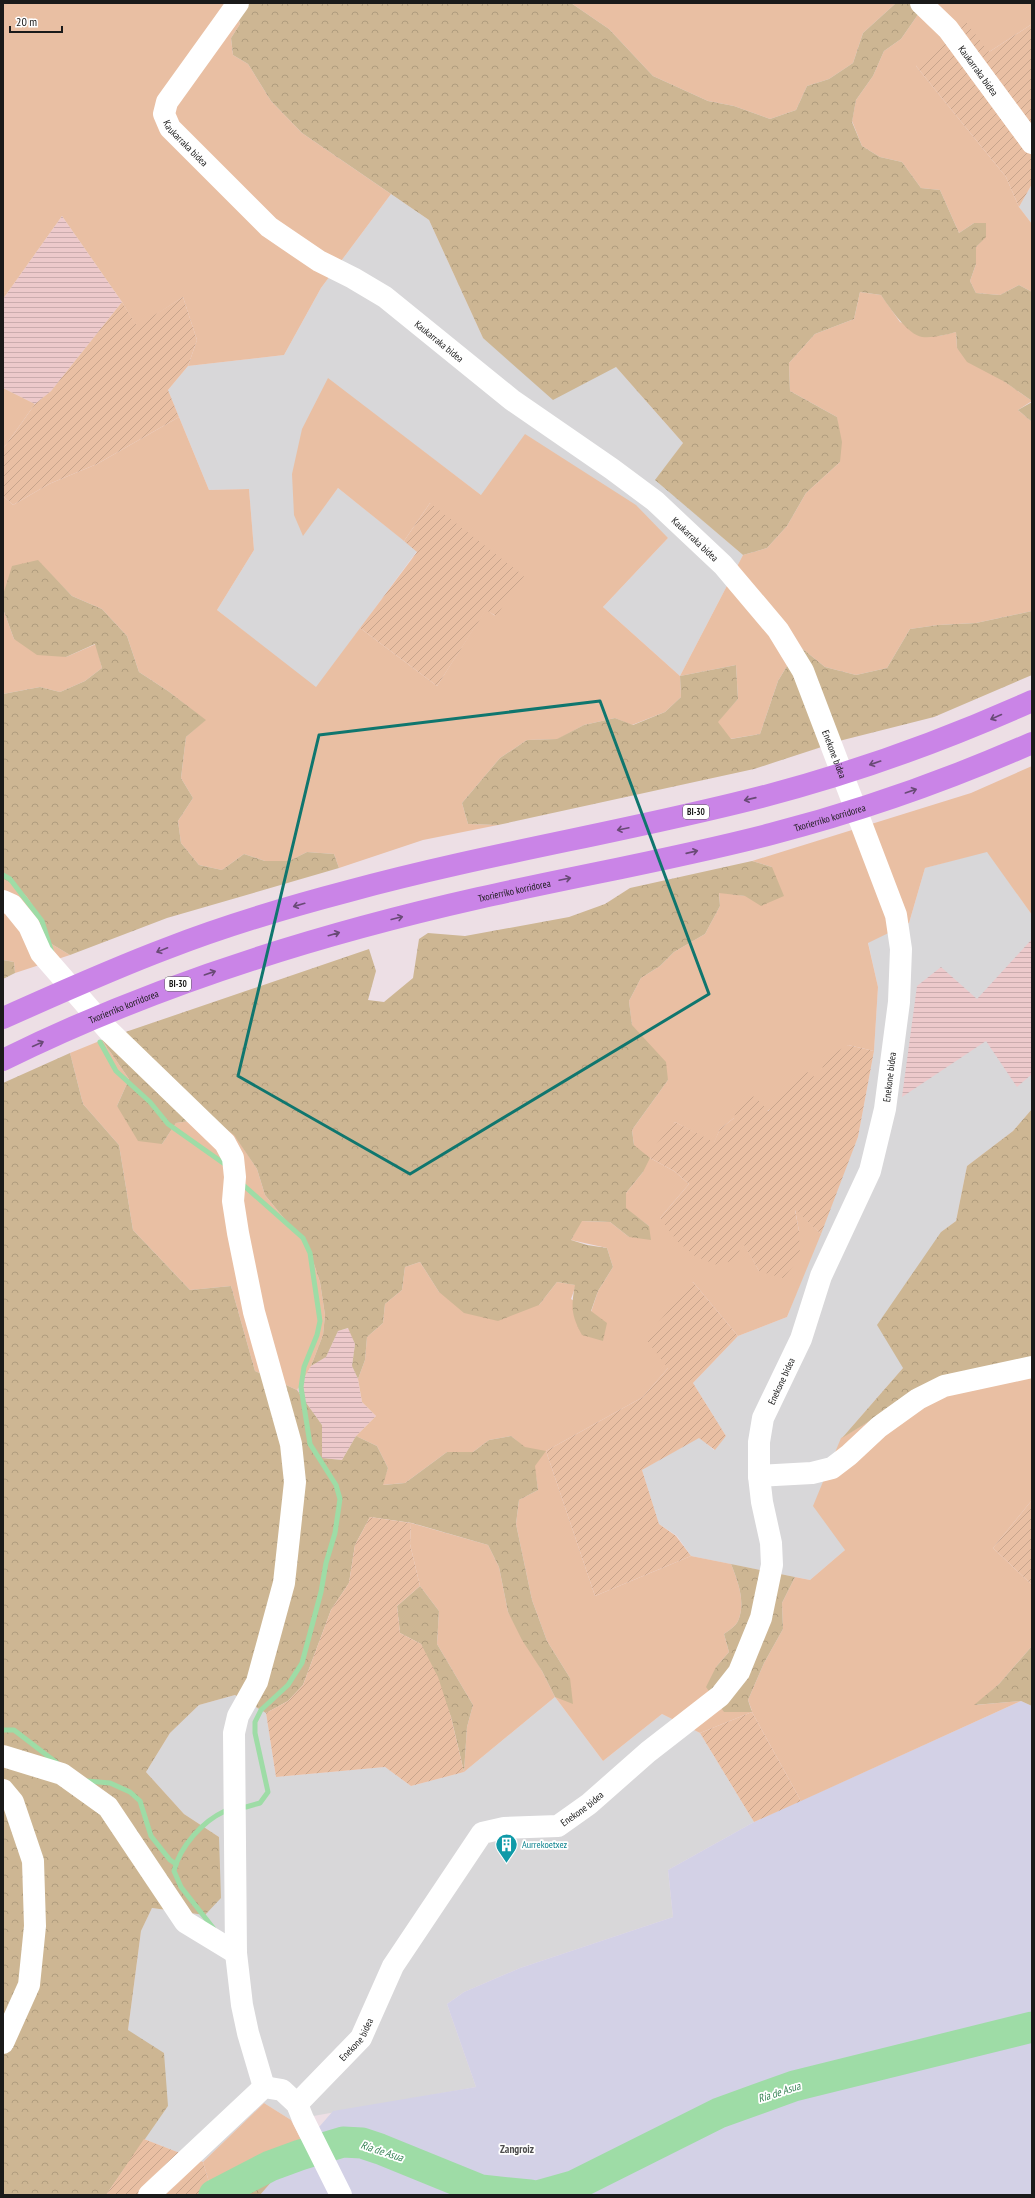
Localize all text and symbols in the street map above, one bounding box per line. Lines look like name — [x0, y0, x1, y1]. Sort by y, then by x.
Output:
scale bar — [10, 8, 62, 34]
text: 20 m — [16, 14, 37, 29]
street label: Kaukarraka bidea — [955, 43, 1001, 99]
street label: Kaukarraka bidea — [160, 118, 211, 169]
street label: Kaukarraka bidea — [412, 318, 466, 365]
street label: Kaukarraka bidea — [669, 514, 721, 564]
one-way arrow — [991, 714, 1003, 721]
street label: Enekone bidea — [819, 728, 849, 780]
one-way arrow — [869, 760, 882, 767]
one-way arrow — [905, 787, 918, 794]
one-way arrow — [744, 796, 757, 804]
street label: Txorierriko korridorea — [793, 801, 867, 835]
road number: BI-30 — [683, 805, 709, 819]
one-way arrow — [617, 825, 630, 833]
one-way arrow — [685, 848, 698, 856]
one-way arrow — [558, 875, 571, 883]
street label: Txorierriko korridorea — [477, 877, 552, 905]
one-way arrow — [292, 902, 305, 909]
one-way arrow — [390, 914, 403, 921]
one-way arrow — [327, 930, 340, 937]
one-way arrow — [156, 947, 168, 954]
one-way arrow — [204, 969, 217, 976]
road number: BI-30 — [165, 977, 191, 991]
street label: Txorierriko korridorea — [87, 987, 160, 1027]
one-way arrow — [32, 1040, 44, 1047]
street label: Enekone bidea — [880, 1051, 899, 1103]
street label: Enekone bidea — [765, 1356, 798, 1407]
street label: Enekone bidea — [558, 1788, 606, 1829]
building icon: Aurrekoetxez — [494, 1831, 520, 1864]
place label: Aurrekoetxez — [522, 1838, 568, 1851]
street label: Enekone bidea — [336, 2016, 376, 2064]
water label: Ría de Asua — [756, 2078, 803, 2105]
water label: Ría de Asua — [359, 2138, 406, 2165]
district label: Zangroiz — [500, 2142, 534, 2156]

